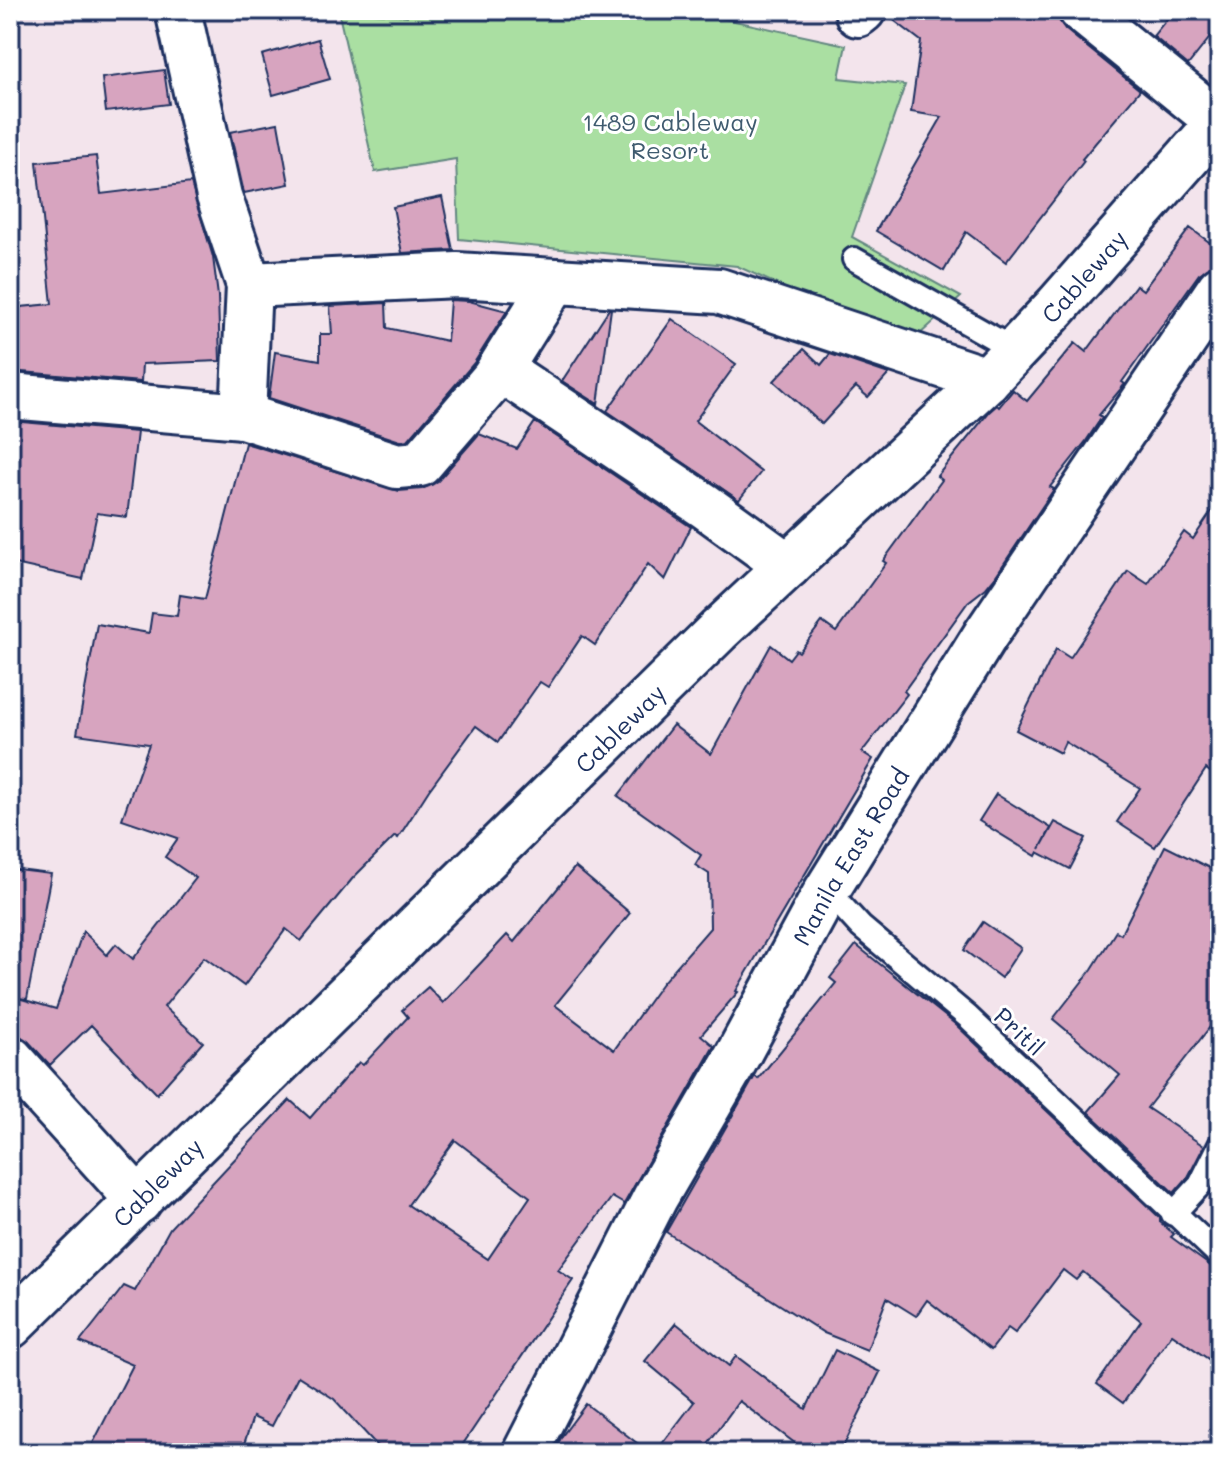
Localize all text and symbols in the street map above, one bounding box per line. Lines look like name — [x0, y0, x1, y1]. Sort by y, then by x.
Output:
park label: 1489 Cableway Resort — [582, 106, 758, 165]
street label: Cableway — [1034, 223, 1133, 329]
street label: Cableway — [568, 677, 671, 779]
street label: Manila East Road — [785, 761, 915, 950]
street label: Pritil — [988, 1000, 1052, 1062]
street label: Cableway — [105, 1131, 209, 1233]

